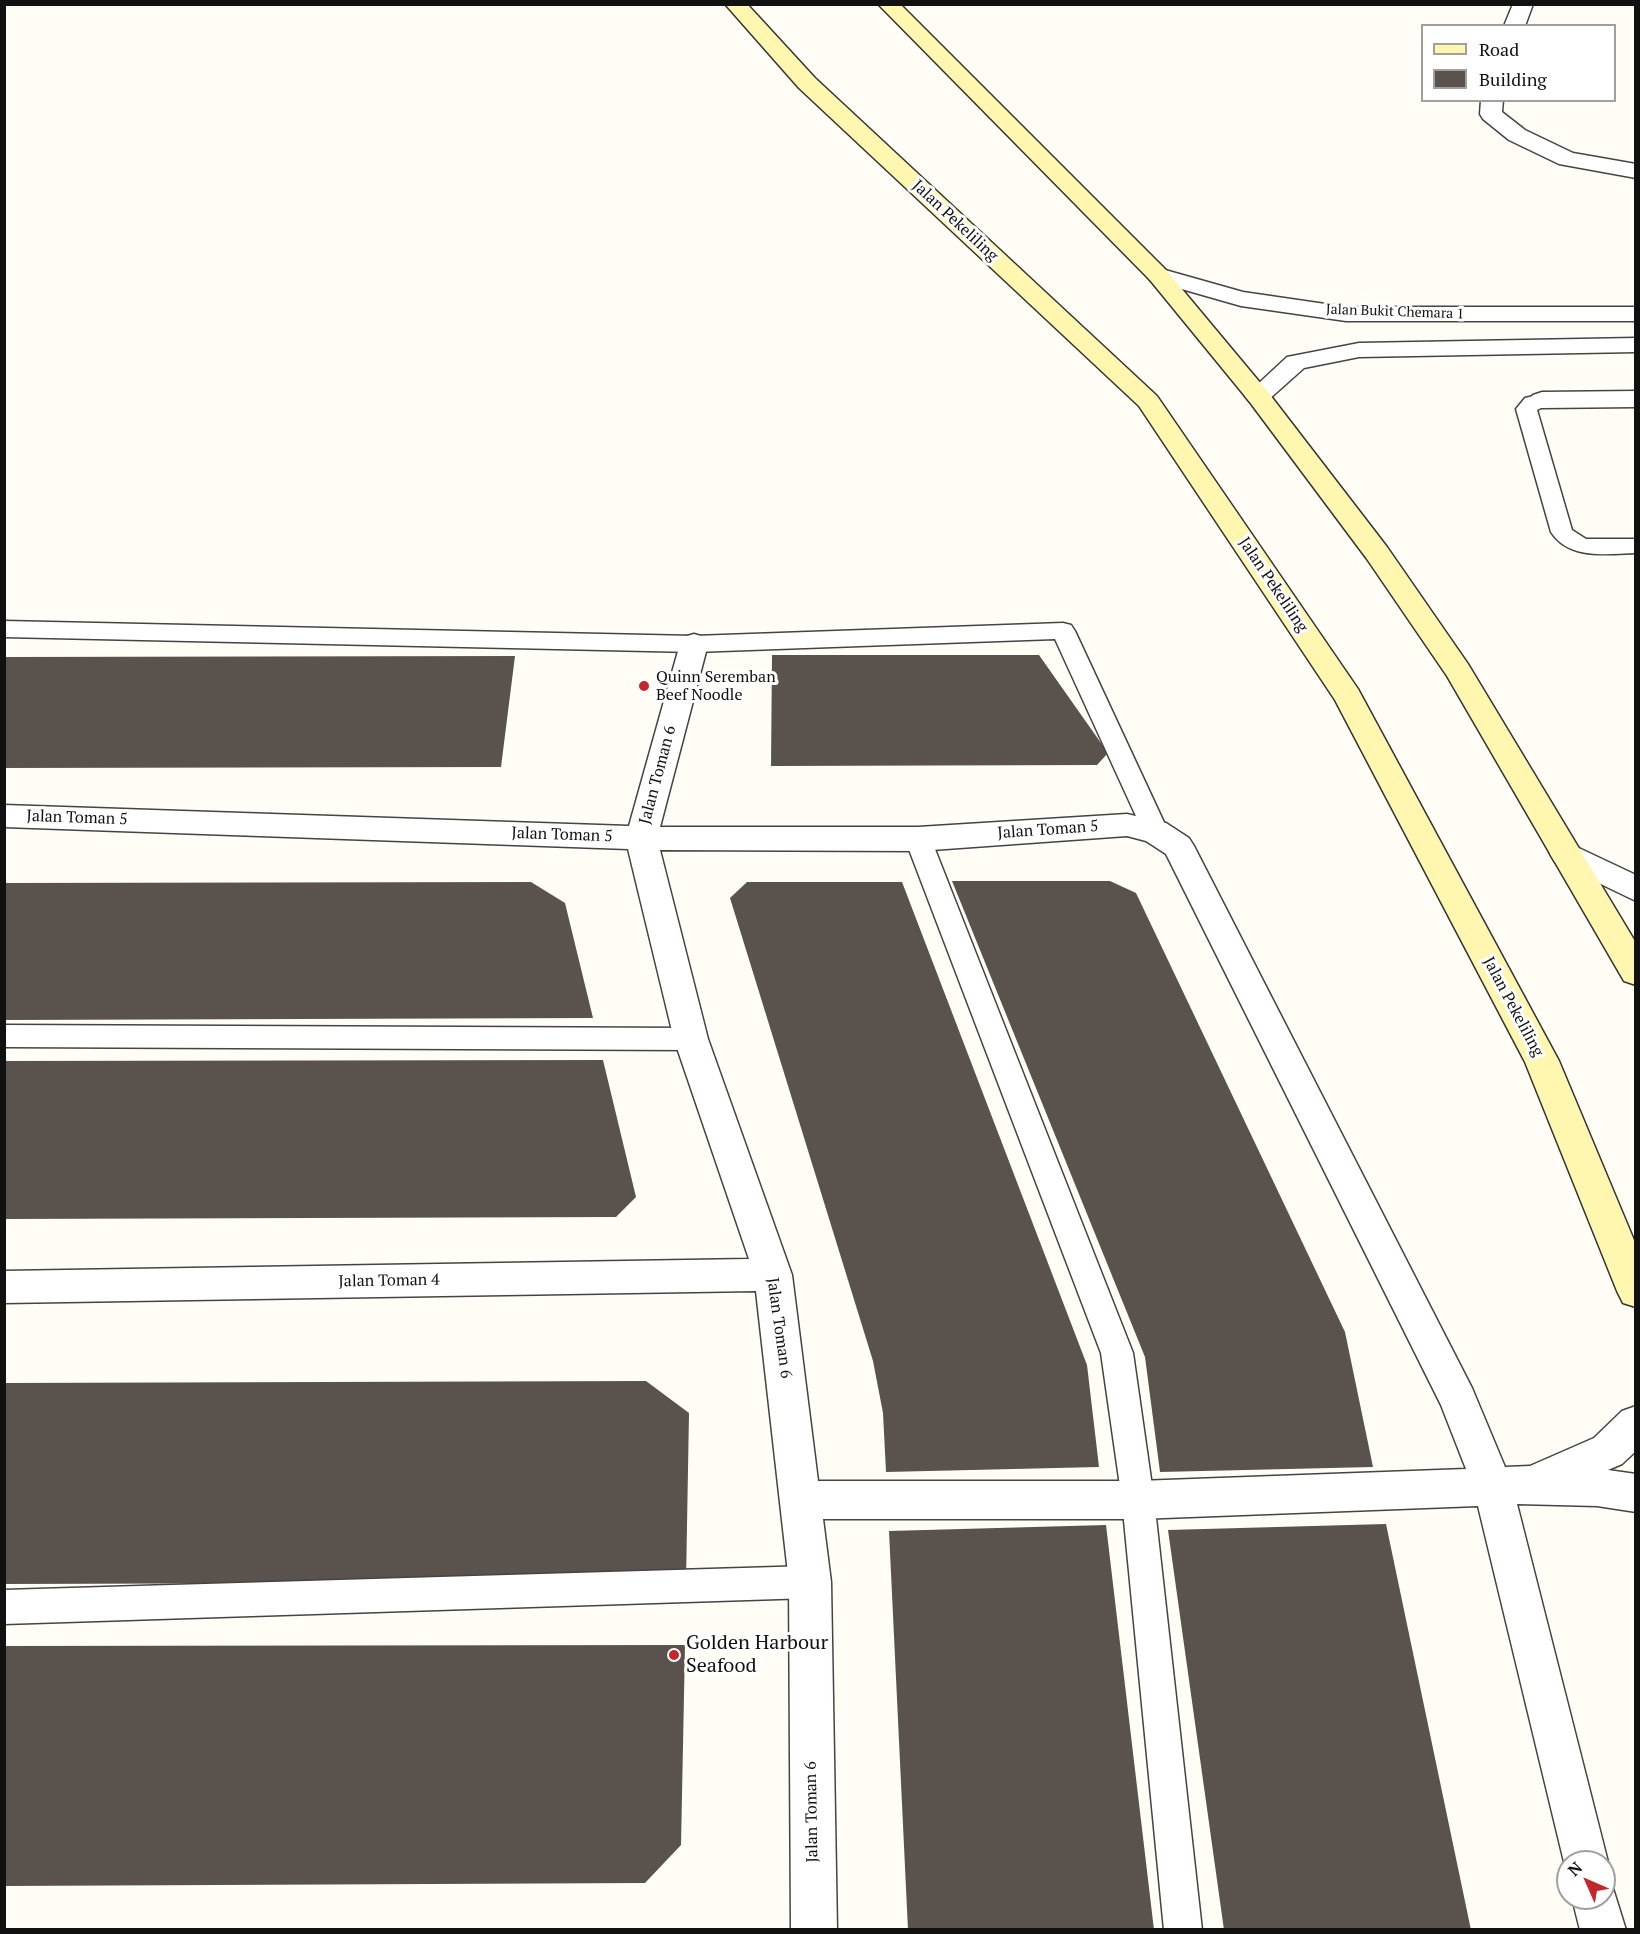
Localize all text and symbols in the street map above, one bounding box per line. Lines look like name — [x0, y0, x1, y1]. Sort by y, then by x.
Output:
legend — [1421, 24, 1616, 102]
text: Road — [1479, 37, 1519, 61]
text: Building — [1479, 67, 1547, 91]
street label: Jalan Pekeliling — [908, 176, 1002, 266]
street label: Jalan Bukit Chemara 1 — [1326, 301, 1464, 323]
street label: Jalan Pekeliling — [1234, 534, 1312, 636]
place label: Quinn Seremban Beef Noodle — [656, 667, 776, 705]
marker: Quinn Seremban Beef Noodle — [637, 679, 651, 693]
street label: Jalan Toman 6 — [636, 724, 680, 826]
street label: Jalan Toman 5 — [26, 807, 128, 829]
street label: Jalan Toman 5 — [997, 817, 1099, 843]
street label: Jalan Toman 5 — [511, 824, 613, 846]
street label: Jalan Pekeliling — [1479, 954, 1547, 1060]
street label: Jalan Toman 4 — [338, 1271, 440, 1291]
street label: Jalan Toman 6 — [762, 1276, 796, 1380]
place label: Golden Harbour Seafood — [686, 1631, 828, 1678]
marker: Golden Harbour Seafood — [667, 1648, 681, 1662]
street label: Jalan Toman 6 — [802, 1761, 822, 1863]
north arrow — [1556, 1850, 1616, 1910]
text: N — [1563, 1857, 1587, 1881]

